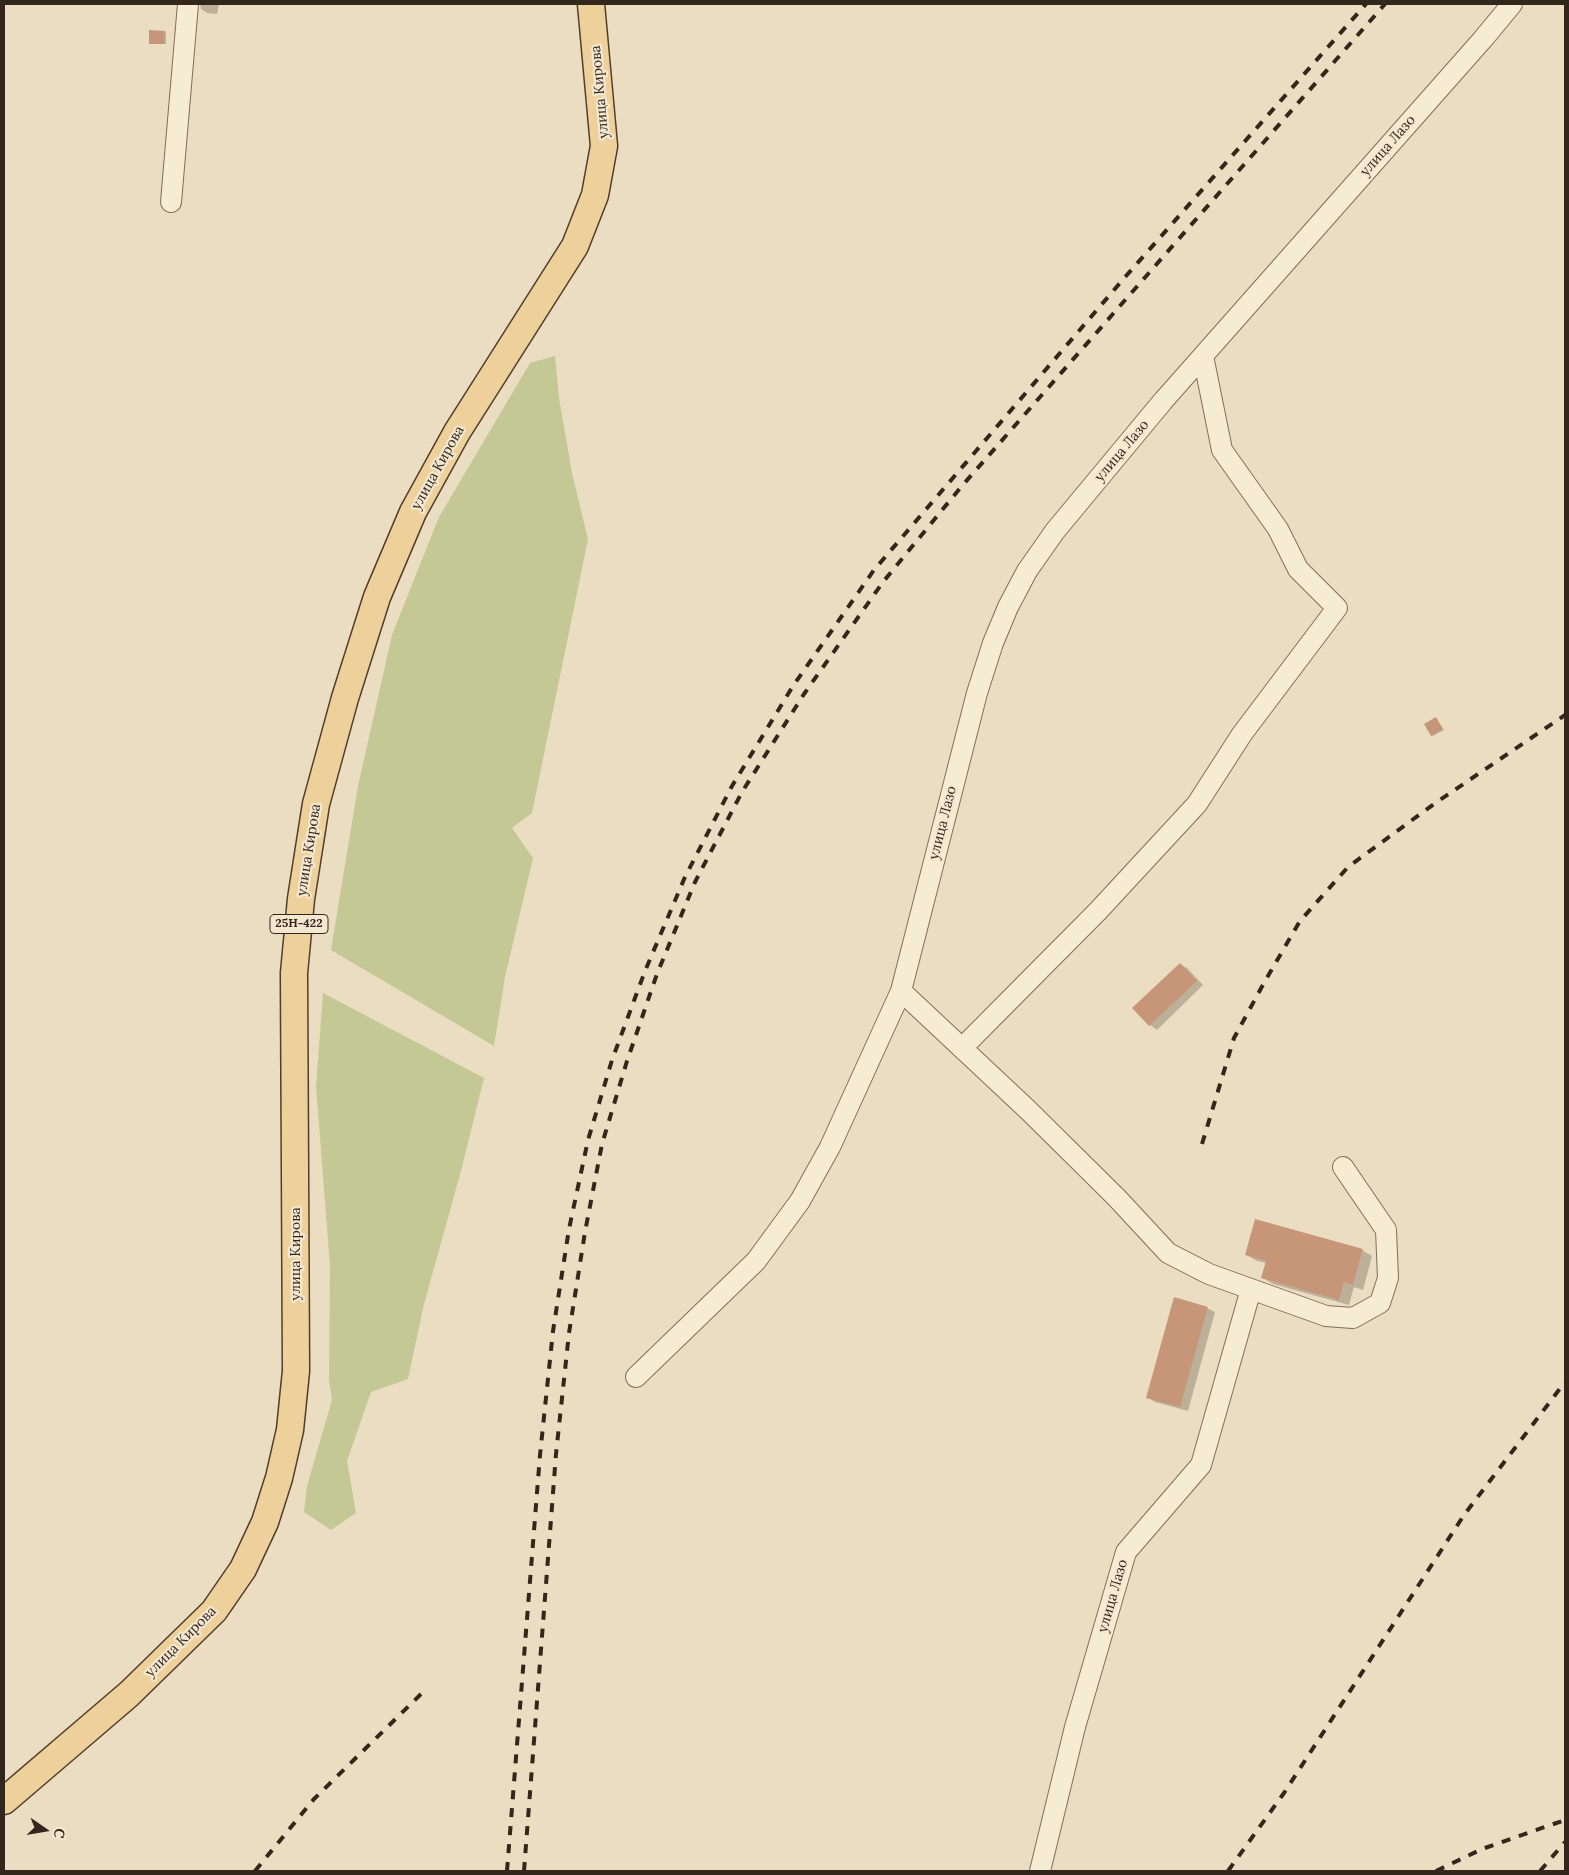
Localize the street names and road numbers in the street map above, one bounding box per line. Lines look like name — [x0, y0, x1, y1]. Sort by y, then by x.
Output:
street label: улица Кирова — [588, 45, 612, 139]
street label: улица Лазо — [1357, 112, 1419, 180]
street label: улица Лазо — [1091, 417, 1153, 485]
street label: улица Кирова — [408, 423, 468, 513]
street label: улица Лазо — [926, 784, 960, 862]
street label: улица Кирова — [293, 803, 325, 897]
road number: 25Н-422 — [270, 914, 328, 934]
street label: улица Кирова — [288, 1207, 304, 1301]
street label: улица Лазо — [1095, 1557, 1131, 1635]
street label: улица Кирова — [142, 1603, 220, 1681]

